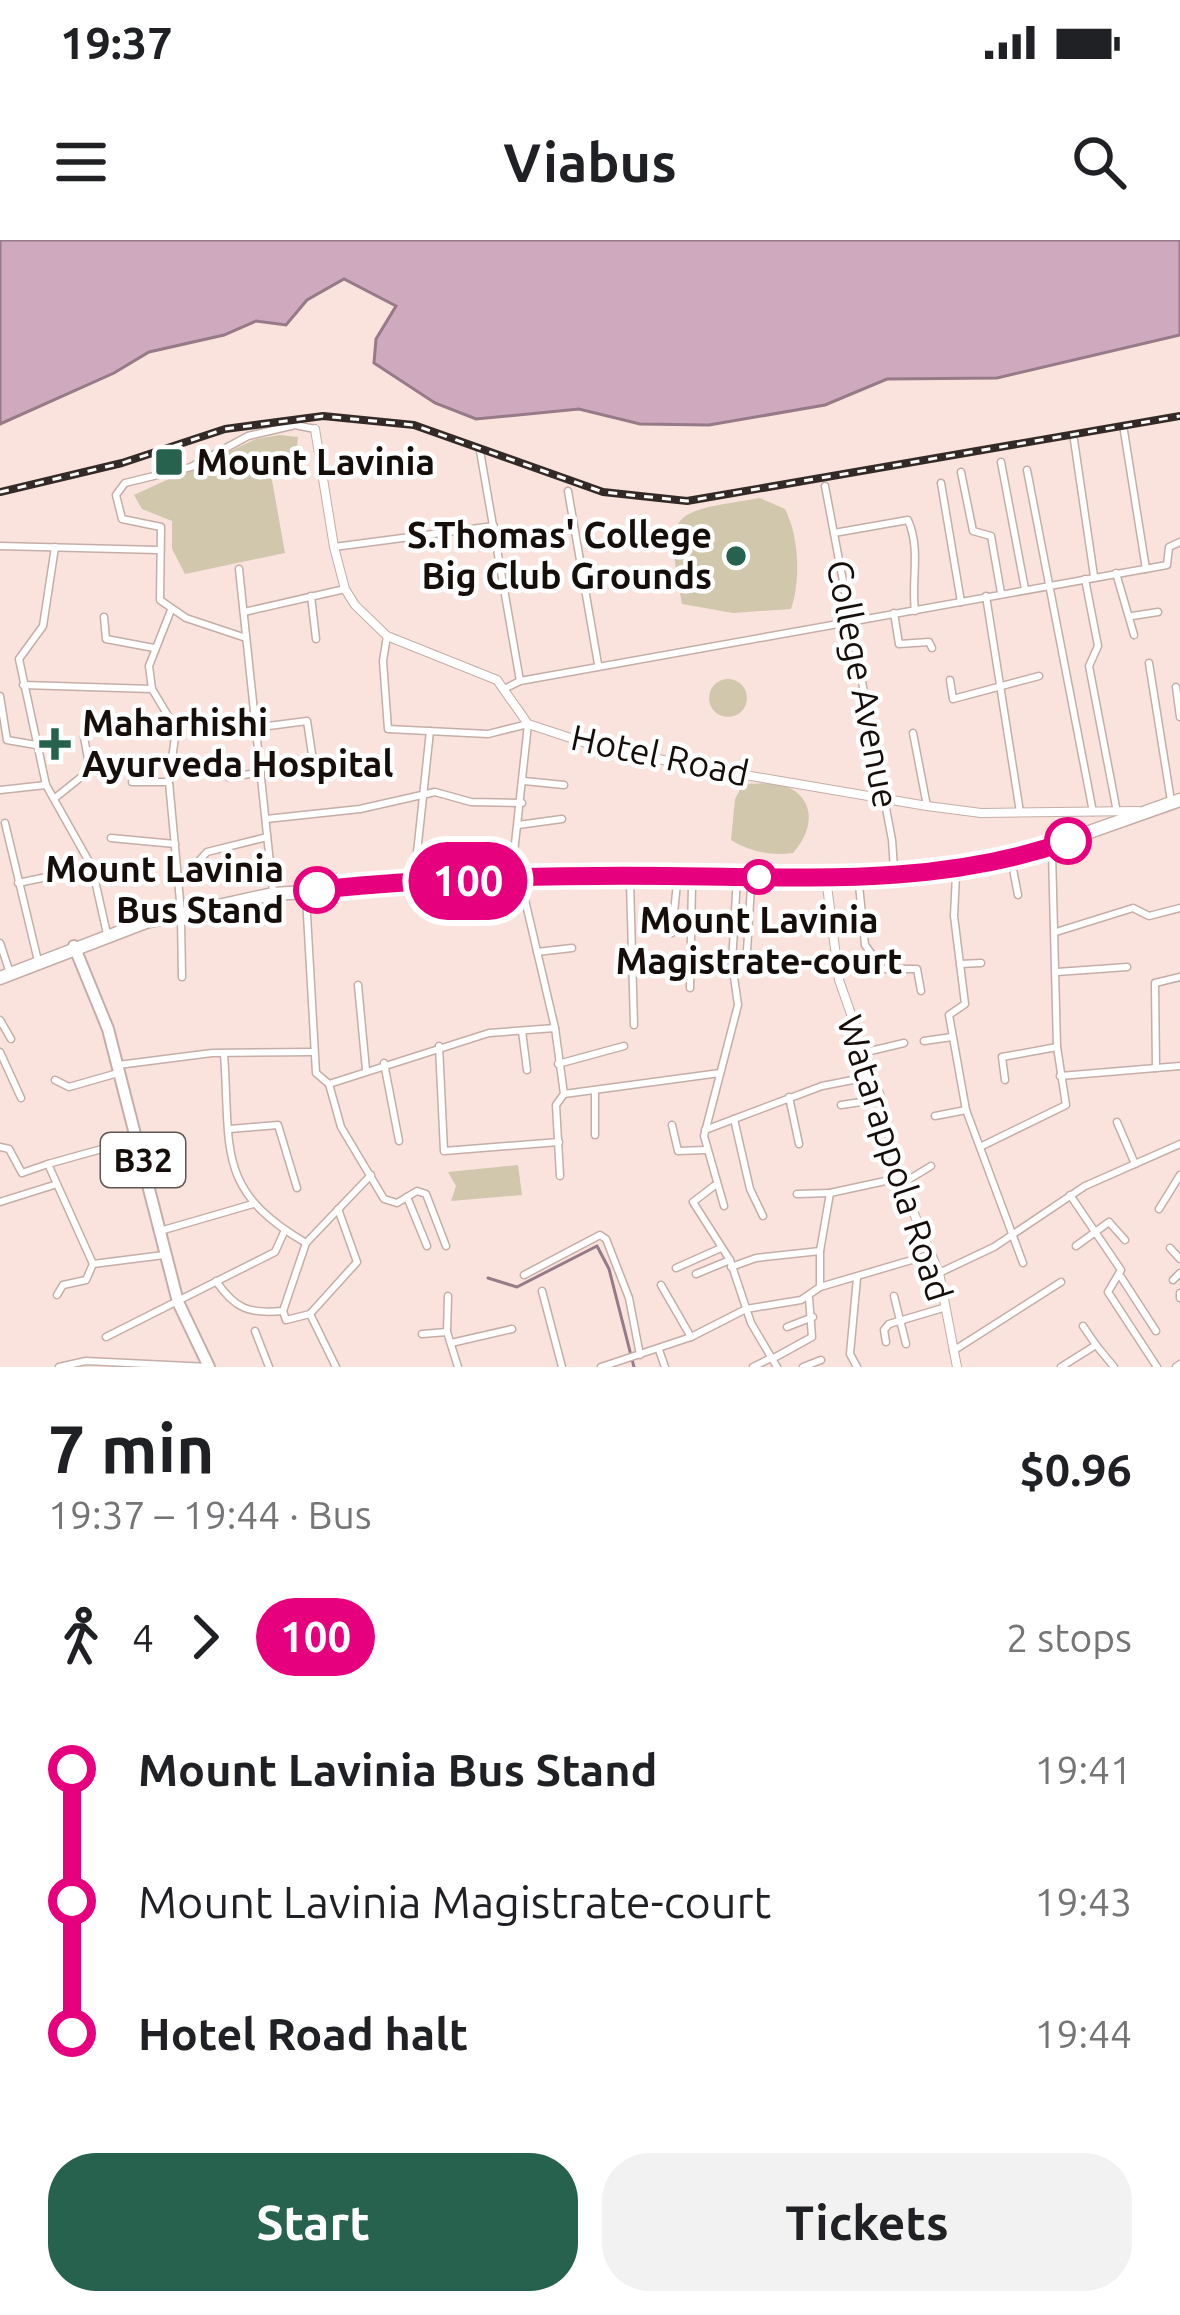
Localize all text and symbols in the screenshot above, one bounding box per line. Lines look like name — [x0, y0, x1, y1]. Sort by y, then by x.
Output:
text: 19:37 — [60, 17, 173, 68]
icon: menu — [48, 129, 114, 195]
icon: search — [1066, 129, 1132, 195]
text: Viabus — [503, 132, 677, 192]
place label: Mount Lavinia — [196, 441, 435, 482]
marker: Mount Lavinia — [153, 446, 185, 478]
place label: S.Thomas' College Big Club Grounds — [407, 514, 712, 596]
marker: S.Thomas' College Big Club Grounds — [723, 543, 749, 569]
street label: College Avenue — [819, 556, 908, 811]
place label: Maharhishi Ayurveda Hospital — [82, 702, 393, 784]
street label: Hotel Road — [567, 716, 753, 793]
marker: Maharhishi Ayurveda Hospital — [39, 728, 71, 760]
unlabelled marker — [1046, 819, 1090, 863]
line badge: 100 — [399, 842, 537, 920]
place label: Mount Lavinia Bus Stand — [45, 848, 284, 930]
text: 100 — [432, 857, 504, 904]
marker: Mount Lavinia Magistrate-court — [743, 861, 775, 893]
marker: Mount Lavinia Bus Stand — [295, 868, 339, 912]
place label: Mount Lavinia Magistrate-court — [615, 899, 903, 981]
street label: Watarappola Road — [830, 1010, 961, 1306]
road number: B32 — [101, 1133, 185, 1187]
text: 7 min — [48, 1411, 215, 1485]
text: $0.96 — [1019, 1444, 1132, 1495]
text: 19:37 – 19:44 · Bus — [48, 1493, 372, 1536]
icon: walk — [48, 1604, 114, 1670]
icon: forward — [172, 1604, 238, 1670]
text: 100 — [280, 1613, 351, 1660]
text: 4 — [132, 1616, 154, 1659]
text: 2 stops — [1006, 1616, 1132, 1659]
text: Mount Lavinia Bus Stand — [138, 1744, 658, 1795]
text: 19:41 — [1034, 1748, 1132, 1791]
text: Mount Lavinia Magistrate-court — [138, 1876, 771, 1927]
text: 19:43 — [1034, 1880, 1132, 1923]
text: Hotel Road halt — [138, 2008, 468, 2059]
text: 19:44 — [1034, 2012, 1132, 2055]
button: Start — [48, 2153, 578, 2291]
button: Tickets — [602, 2153, 1132, 2291]

